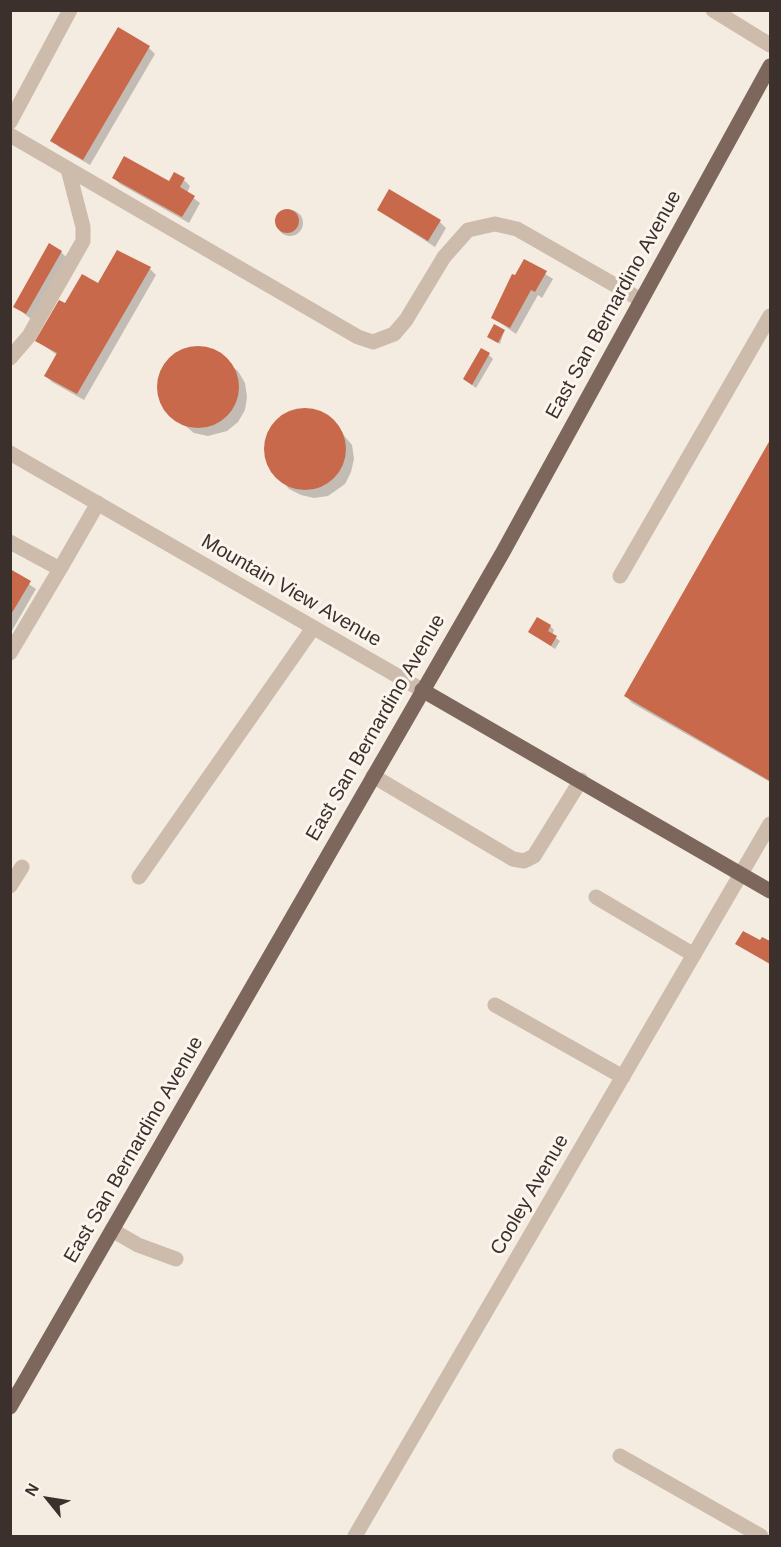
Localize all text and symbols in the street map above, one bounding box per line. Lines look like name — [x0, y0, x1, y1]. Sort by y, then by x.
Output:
street label: East San Bernardino Avenue — [541, 187, 687, 423]
street label: Mountain View Avenue — [197, 530, 385, 652]
street label: East San Bernardino Avenue — [301, 610, 451, 846]
street label: East San Bernardino Avenue — [59, 1032, 209, 1268]
street label: Cooley Avenue — [486, 1130, 574, 1260]
north arrow — [18, 1469, 78, 1529]
text: N — [22, 1480, 42, 1499]

